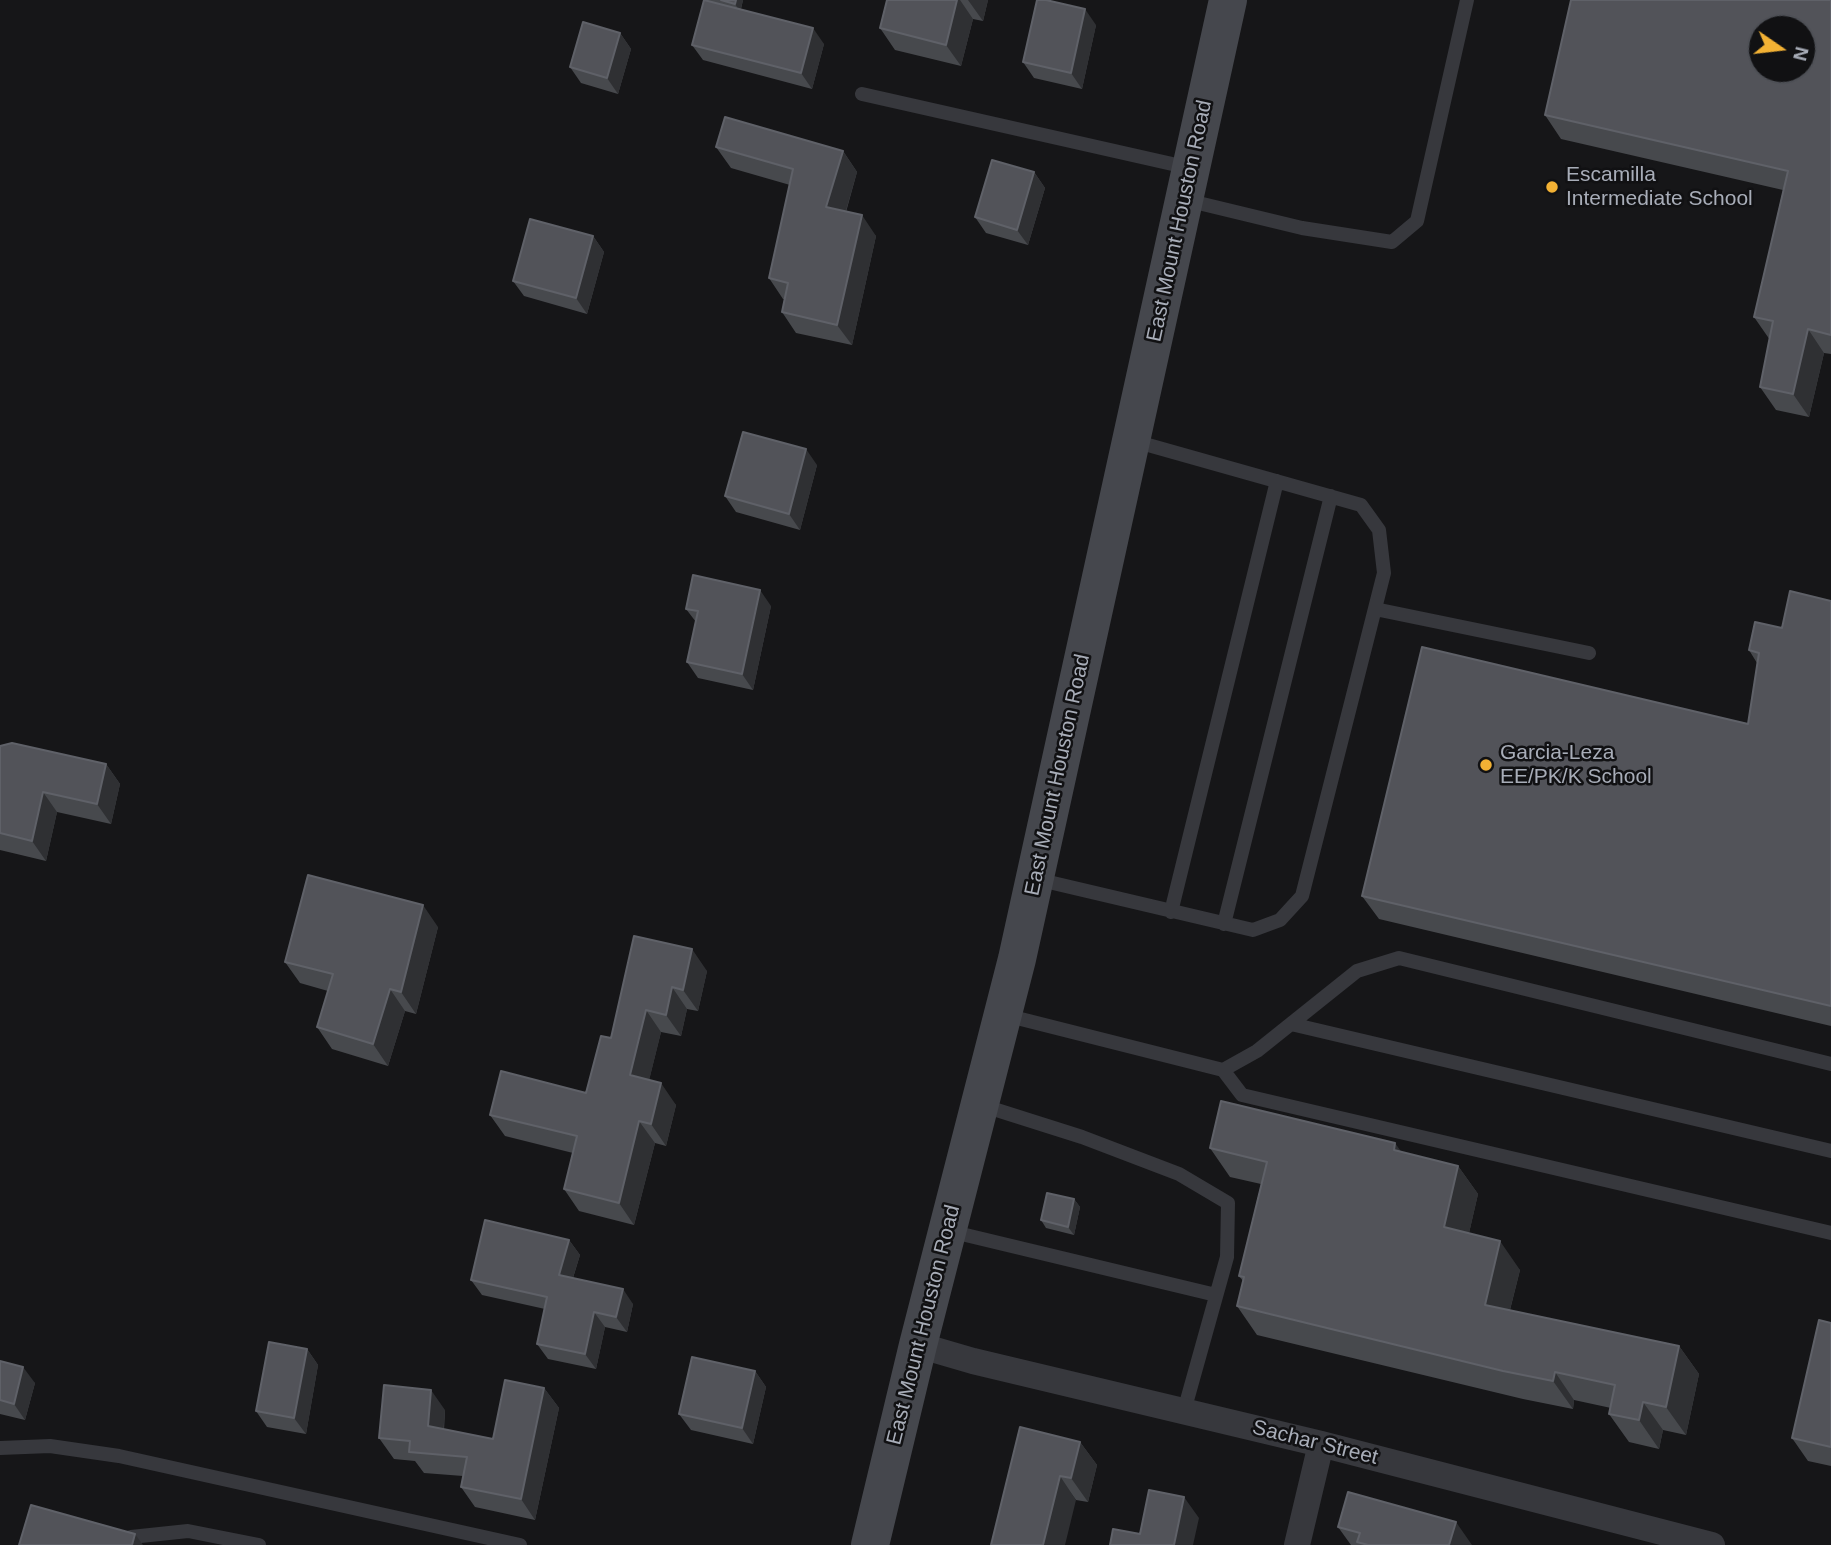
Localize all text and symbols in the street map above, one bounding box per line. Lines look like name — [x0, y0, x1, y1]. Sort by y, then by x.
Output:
north arrow — [1747, 14, 1817, 84]
text: N — [1789, 45, 1813, 63]
street label: East Mount Houston Road — [1142, 98, 1218, 344]
place label: Escamilla Intermediate School — [1566, 162, 1753, 212]
marker: Escamilla Intermediate School — [1544, 179, 1560, 195]
street label: East Mount Houston Road — [1020, 652, 1096, 898]
place label: Garcia-Leza EE/PK/K School — [1500, 740, 1652, 790]
marker: Garcia-Leza EE/PK/K School — [1478, 757, 1494, 773]
street label: East Mount Houston Road — [882, 1202, 966, 1448]
street label: Sachar Street — [1250, 1415, 1380, 1471]

